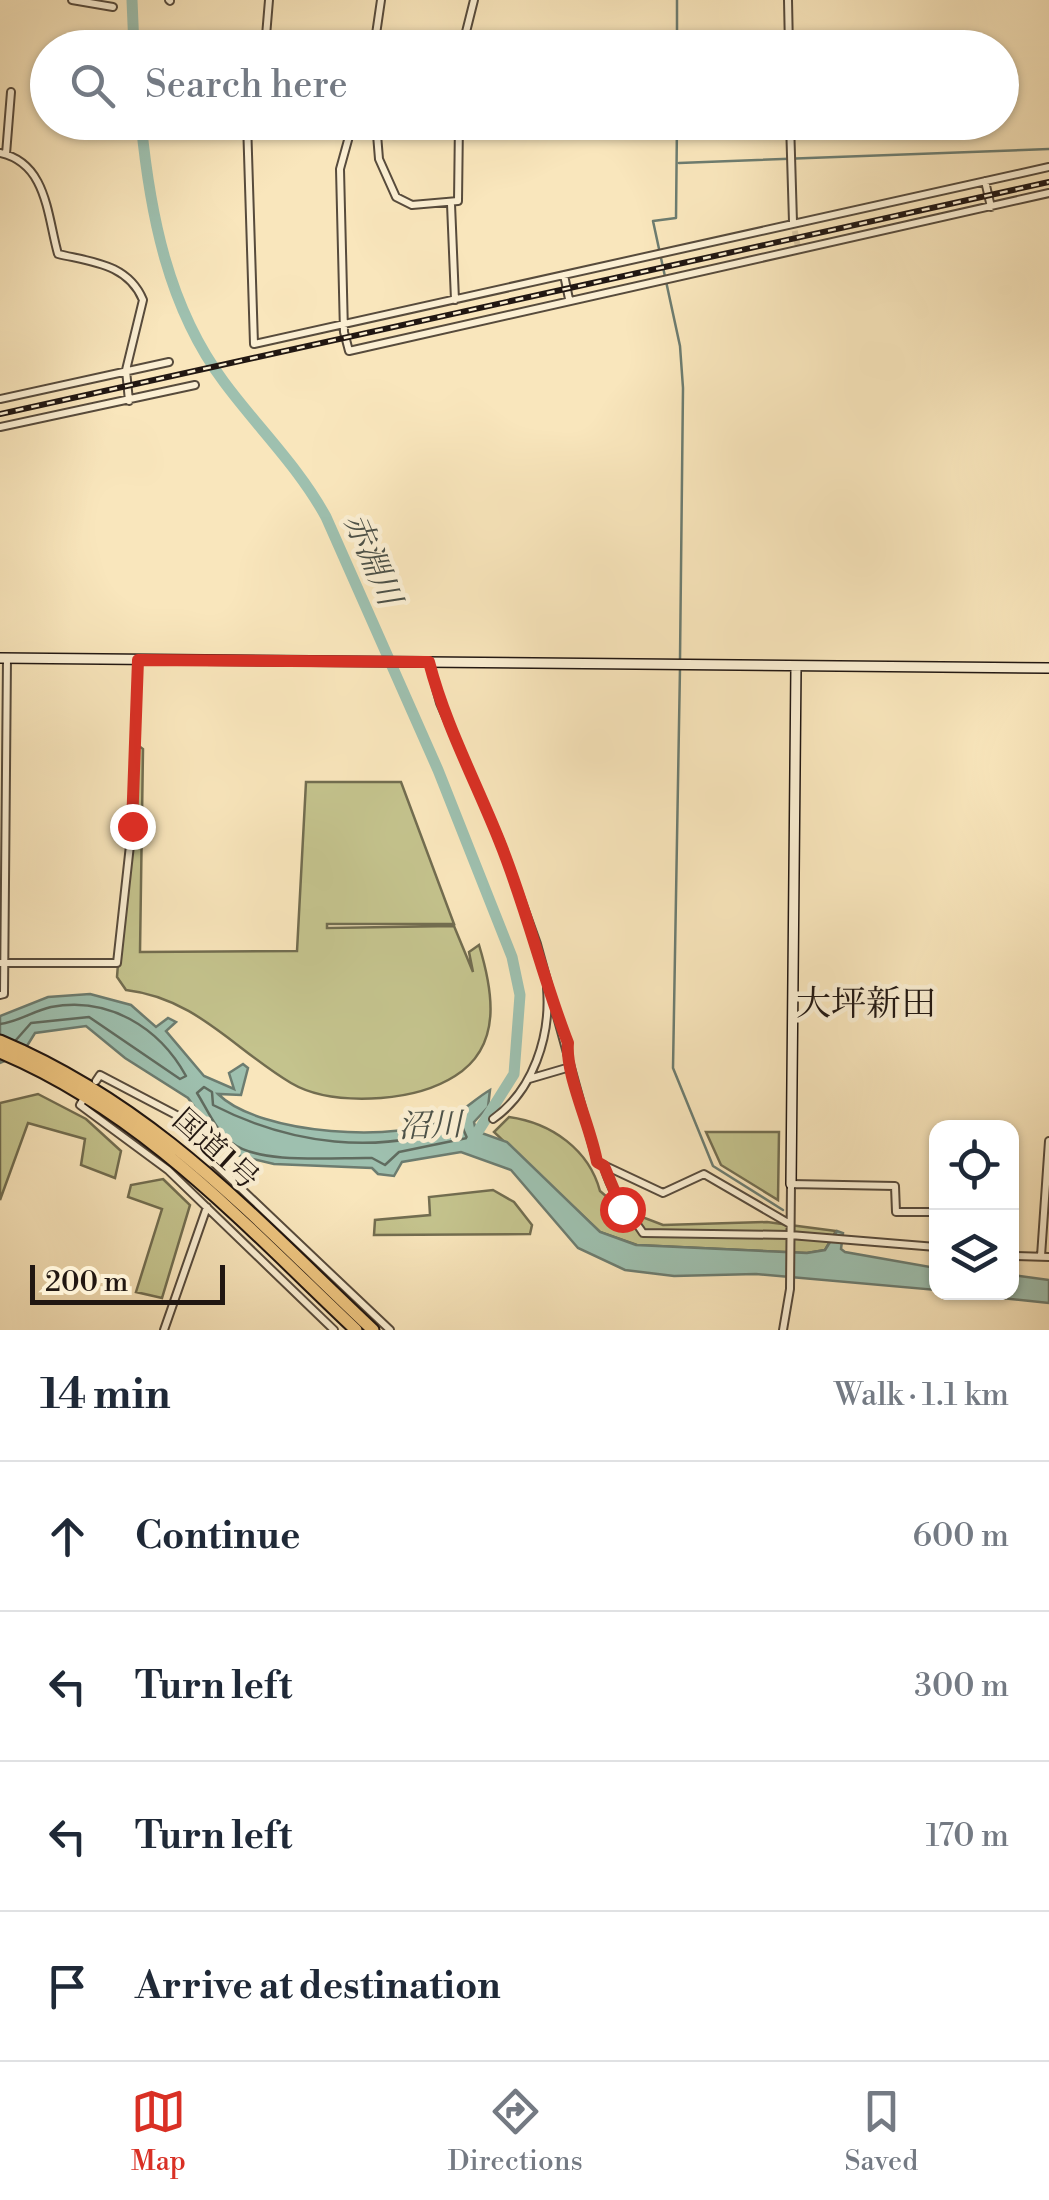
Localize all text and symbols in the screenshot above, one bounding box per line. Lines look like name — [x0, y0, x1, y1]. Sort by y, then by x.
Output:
search box — [30, 30, 1019, 140]
icon: search — [65, 58, 120, 113]
text: Search here — [145, 62, 348, 109]
water label: 赤淵川 — [335, 507, 410, 614]
route end — [110, 804, 156, 850]
district label: 大坪新田 — [796, 983, 936, 1026]
street label: 国道1号 — [164, 1101, 266, 1198]
water label: 沼川 — [397, 1105, 466, 1147]
map controls — [929, 1120, 1019, 1300]
button: locate — [929, 1120, 1019, 1210]
route start — [600, 1187, 646, 1233]
button: layers — [929, 1210, 1019, 1300]
scale bar — [30, 1260, 225, 1304]
text: 200 m — [45, 1265, 128, 1300]
text: 14 min — [40, 1369, 171, 1422]
text: Walk · 1.1 km — [834, 1375, 1009, 1415]
icon: ahead — [40, 1509, 95, 1564]
text: Continue — [135, 1513, 300, 1560]
text: 600 m — [913, 1516, 1009, 1556]
icon: left — [40, 1659, 95, 1714]
text: Turn left — [135, 1663, 292, 1710]
text: 300 m — [914, 1666, 1009, 1706]
icon: left — [40, 1809, 95, 1864]
text: Turn left — [135, 1813, 292, 1860]
text: 170 m — [926, 1816, 1009, 1856]
icon: arrive — [40, 1959, 95, 2014]
text: Arrive at destination — [135, 1963, 501, 2010]
tab: Map — [131, 2084, 186, 2179]
tab: Directions — [448, 2084, 583, 2179]
tab: Saved — [845, 2084, 918, 2179]

